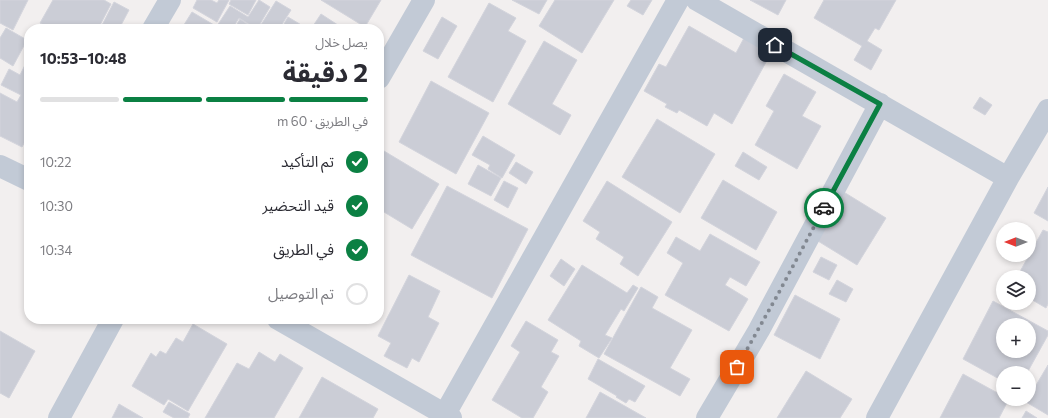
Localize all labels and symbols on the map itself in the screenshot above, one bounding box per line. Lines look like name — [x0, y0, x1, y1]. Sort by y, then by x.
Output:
pin — [758, 28, 792, 62]
courier — [804, 188, 844, 228]
north arrow — [996, 222, 1036, 262]
pin — [720, 350, 754, 384]

